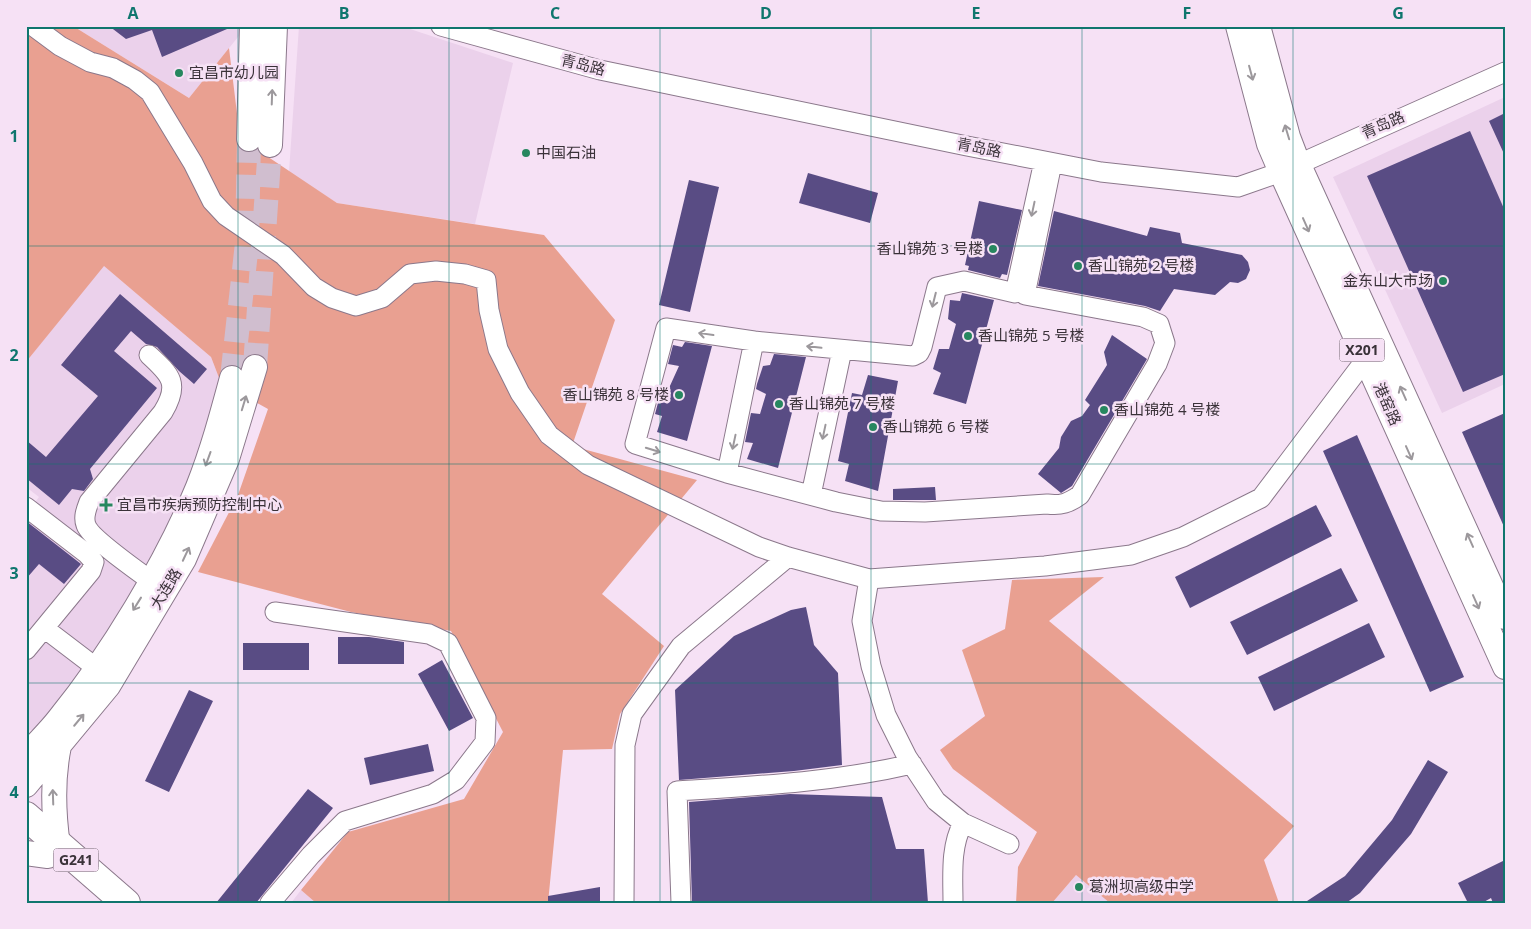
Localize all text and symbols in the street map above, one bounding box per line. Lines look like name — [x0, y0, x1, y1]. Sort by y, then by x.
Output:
text: A — [127, 2, 139, 24]
text: B — [339, 2, 349, 24]
text: C — [550, 2, 560, 24]
text: D — [760, 2, 772, 24]
text: E — [972, 2, 981, 24]
text: F — [1183, 2, 1191, 24]
text: G — [1392, 2, 1404, 24]
street label: 青岛路 — [559, 49, 608, 79]
place label: 宜昌市幼儿园 — [189, 62, 279, 82]
one-way arrow — [1246, 65, 1256, 81]
marker: 宜昌市幼儿园 — [173, 67, 185, 79]
one-way arrow — [268, 89, 277, 105]
street label: 青岛路 — [1358, 106, 1407, 142]
text: 1 — [9, 125, 19, 147]
one-way arrow — [1281, 125, 1291, 141]
street label: 青岛路 — [955, 133, 1003, 161]
place label: 中国石油 — [536, 142, 596, 162]
marker: 中国石油 — [520, 147, 532, 159]
one-way arrow — [1028, 200, 1037, 216]
one-way arrow — [1302, 217, 1312, 232]
place label: 香山锦苑 3 号楼 — [877, 238, 983, 258]
marker: 香山锦苑 3 号楼 — [987, 243, 999, 255]
place label: 香山锦苑 2 号楼 — [1088, 255, 1194, 275]
marker: 香山锦苑 2 号楼 — [1072, 260, 1084, 272]
place label: 金东山大市场 — [1343, 270, 1433, 290]
marker: 金东山大市场 — [1437, 275, 1449, 287]
one-way arrow — [929, 291, 938, 307]
place label: 香山锦苑 5 号楼 — [978, 325, 1084, 345]
one-way arrow — [699, 329, 715, 339]
marker: 香山锦苑 5 号楼 — [962, 330, 974, 342]
road number: X201 — [1340, 338, 1384, 362]
one-way arrow — [806, 342, 822, 352]
text: 2 — [9, 344, 19, 366]
street label: 港窑路 — [1370, 379, 1406, 428]
place label: 香山锦苑 8 号楼 — [563, 384, 669, 404]
one-way arrow — [1397, 386, 1407, 401]
marker: 香山锦苑 8 号楼 — [673, 389, 685, 401]
place label: 香山锦苑 7 号楼 — [789, 393, 895, 413]
one-way arrow — [240, 395, 249, 411]
marker: 香山锦苑 7 号楼 — [773, 398, 785, 410]
place label: 香山锦苑 4 号楼 — [1114, 399, 1220, 419]
marker: 香山锦苑 4 号楼 — [1098, 404, 1110, 416]
place label: 香山锦苑 6 号楼 — [883, 416, 989, 436]
marker: 香山锦苑 6 号楼 — [867, 421, 879, 433]
one-way arrow — [819, 423, 828, 439]
one-way arrow — [728, 433, 738, 449]
one-way arrow — [1404, 445, 1414, 460]
one-way arrow — [645, 446, 661, 455]
one-way arrow — [203, 450, 212, 466]
place label: 宜昌市疾病预防控制中心 — [117, 494, 282, 514]
marker: 宜昌市疾病预防控制中心 — [99, 498, 113, 512]
one-way arrow — [1465, 533, 1475, 548]
one-way arrow — [182, 547, 191, 562]
text: 3 — [9, 562, 19, 584]
street label: 大连路 — [145, 564, 185, 613]
one-way arrow — [1471, 594, 1481, 609]
one-way arrow — [132, 597, 142, 611]
one-way arrow — [74, 713, 85, 726]
text: 4 — [9, 781, 19, 803]
one-way arrow — [48, 789, 58, 806]
road number: G241 — [54, 848, 98, 872]
place label: 葛洲坝高级中学 — [1089, 876, 1194, 896]
marker: 葛洲坝高级中学 — [1073, 881, 1085, 893]

